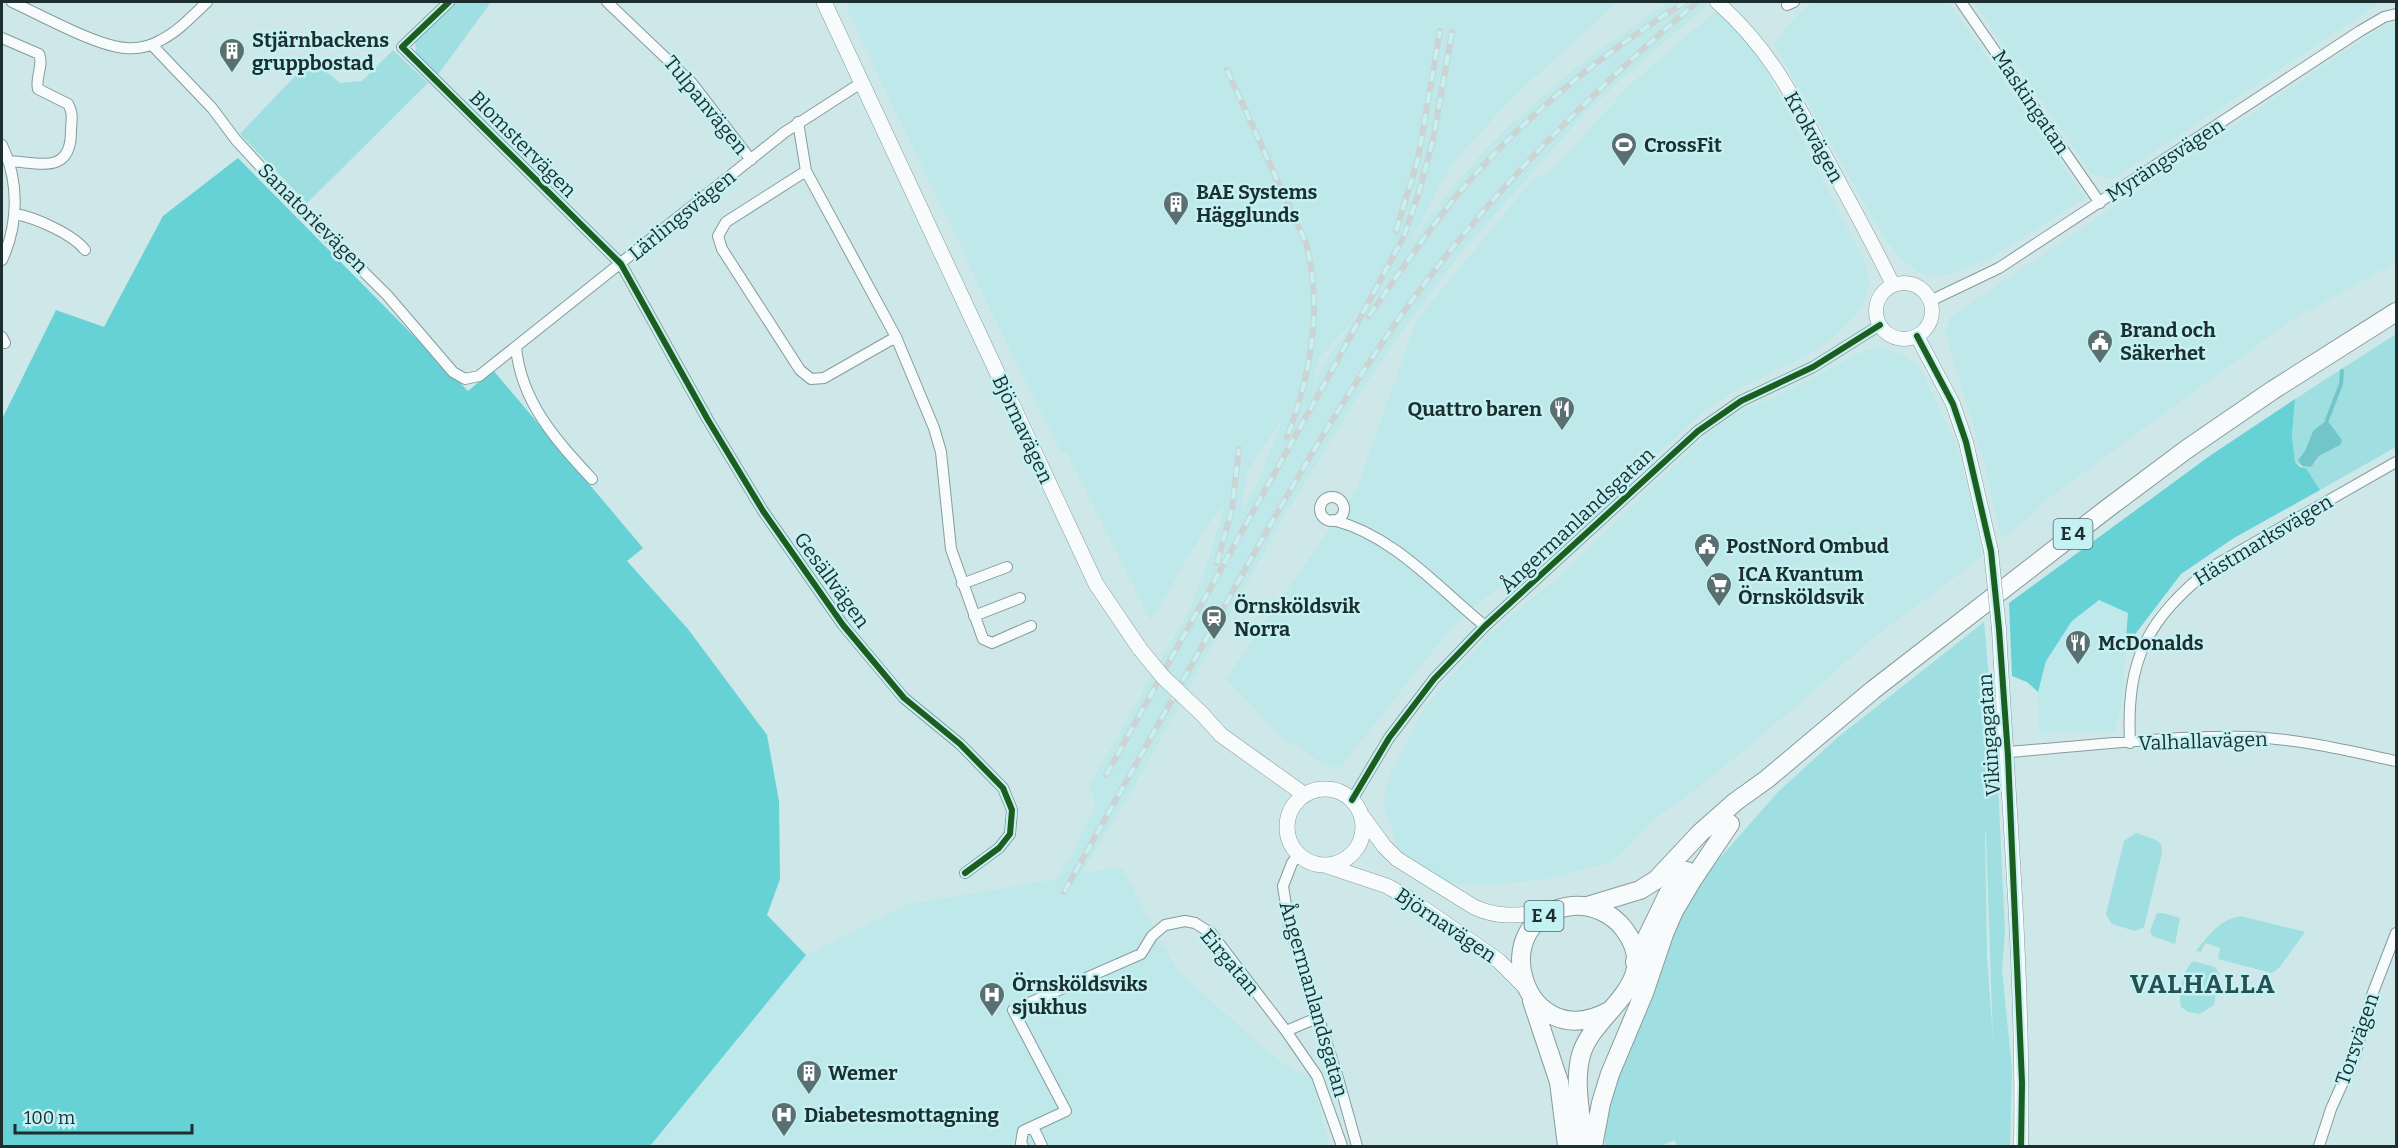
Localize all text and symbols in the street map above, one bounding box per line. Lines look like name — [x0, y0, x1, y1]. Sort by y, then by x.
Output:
place label: Stjärnbackens gruppbostad — [252, 28, 389, 75]
building icon: Stjärnbackens gruppbostad — [217, 36, 247, 74]
street label: Maskingatan — [1987, 45, 2075, 159]
street label: Tulpanvägen — [659, 51, 753, 159]
street label: Blomstervägen — [465, 86, 582, 203]
street label: Krokvägen — [1779, 87, 1849, 187]
street label: Myrängsvägen — [2102, 113, 2229, 207]
sports icon: CrossFit — [1609, 130, 1639, 168]
place label: CrossFit — [1644, 133, 1722, 157]
street label: Sanatorievägen — [253, 158, 373, 278]
street label: Lärlingsvägen — [624, 164, 740, 265]
place label: BAE Systems Hägglunds — [1196, 180, 1318, 227]
building icon: BAE Systems Hägglunds — [1161, 189, 1191, 227]
place label: Brand och Säkerhet — [2120, 318, 2216, 365]
public building icon: Brand och Säkerhet — [2085, 327, 2115, 365]
street label: Björnavägen — [987, 371, 1059, 488]
restaurant icon: Quattro baren — [1547, 394, 1577, 432]
place label: Quattro baren — [1408, 397, 1542, 421]
street label: Ångermanlandsgatan — [1495, 442, 1660, 598]
street label: Hästmarksvägen — [2189, 489, 2337, 591]
road number: E 4 — [2054, 519, 2092, 549]
street label: Gesällvägen — [789, 527, 875, 633]
public building icon: PostNord Ombud — [1692, 531, 1722, 569]
place label: PostNord Ombud — [1726, 534, 1889, 558]
place label: ICA Kvantum Örnsköldsvik — [1738, 562, 1864, 609]
supermarket icon: ICA Kvantum Örnsköldsvik — [1704, 570, 1734, 608]
place label: Örnsköldsvik Norra — [1234, 594, 1360, 641]
station icon: Örnsköldsvik Norra — [1199, 603, 1229, 641]
restaurant icon: McDonalds — [2063, 628, 2093, 666]
place label: McDonalds — [2098, 631, 2204, 655]
street label: Vikingagatan — [1973, 672, 2005, 797]
street label: Valhallavägen — [2138, 727, 2268, 755]
street label: Björnavägen — [1390, 882, 1501, 969]
street label: Ångermanlandsgatan — [1275, 898, 1354, 1100]
road number: E 4 — [1524, 901, 1564, 931]
street label: Eirgatan — [1195, 924, 1265, 1000]
district label: VALHALLA — [2130, 969, 2276, 1000]
place label: Örnsköldsviks sjukhus — [1012, 972, 1148, 1019]
hospital icon: Örnsköldsviks sjukhus — [977, 980, 1007, 1018]
street label: Torsvägen — [2330, 990, 2384, 1088]
building icon: Wemer — [794, 1058, 824, 1096]
place label: Wemer — [828, 1061, 898, 1085]
scale bar — [15, 1097, 192, 1135]
hospital icon: Diabetesmottagning — [769, 1100, 799, 1138]
place label: Diabetesmottagning — [804, 1103, 999, 1127]
text: 100 m — [24, 1107, 75, 1129]

